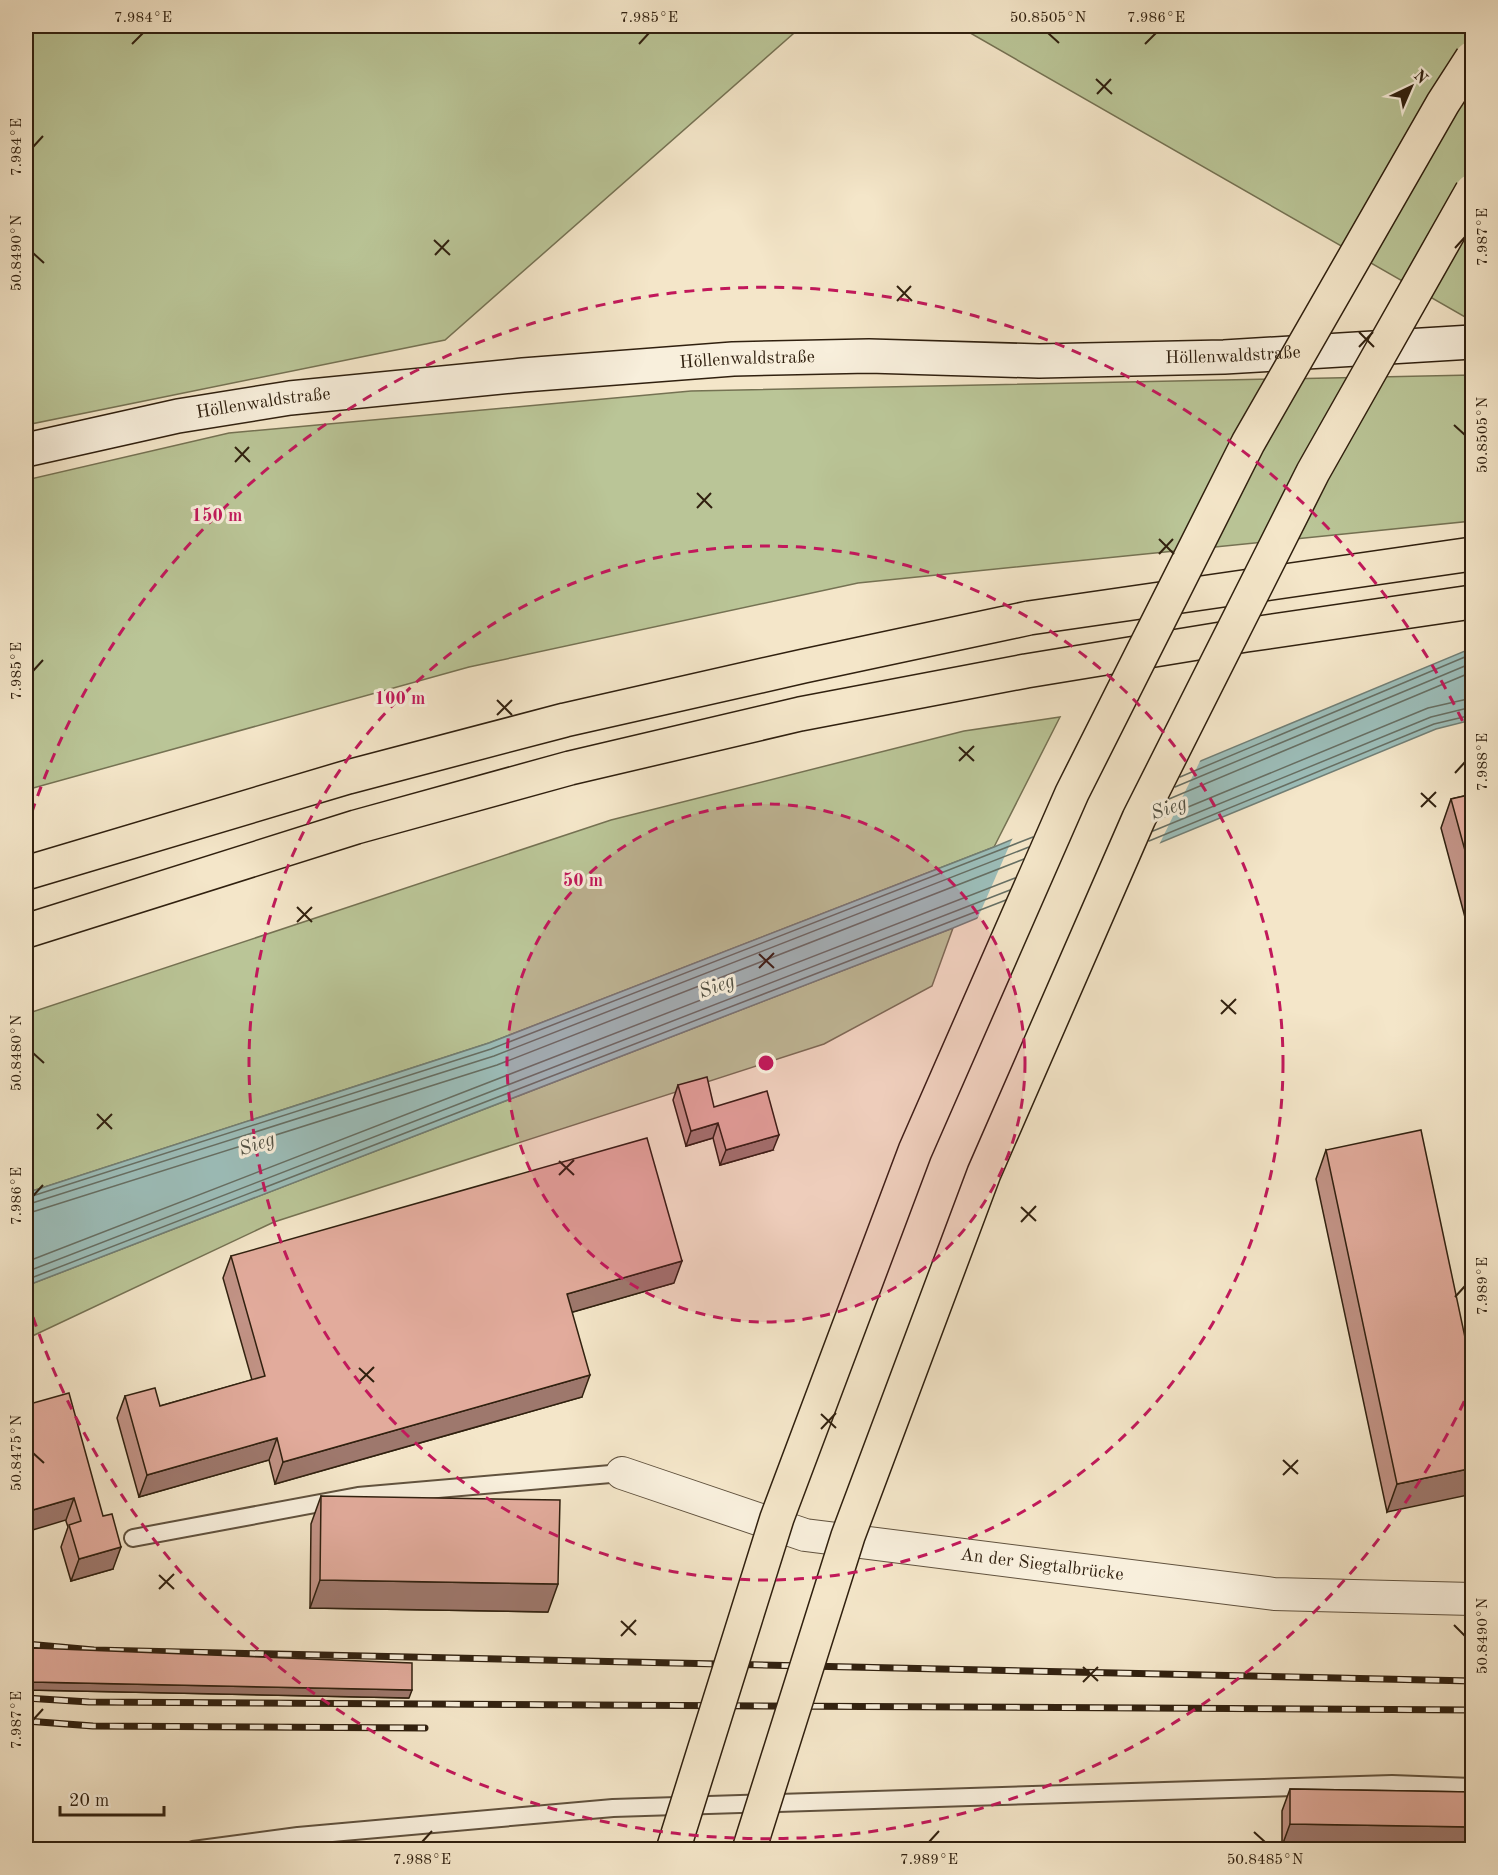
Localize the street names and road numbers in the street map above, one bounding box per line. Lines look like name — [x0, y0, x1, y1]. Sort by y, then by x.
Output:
street label: Höllenwaldstraße — [1165, 343, 1301, 367]
street label: Höllenwaldstraße — [679, 348, 815, 372]
street label: Höllenwaldstraße — [195, 385, 331, 422]
street label: An der Siegtalbrücke — [959, 1546, 1125, 1584]

